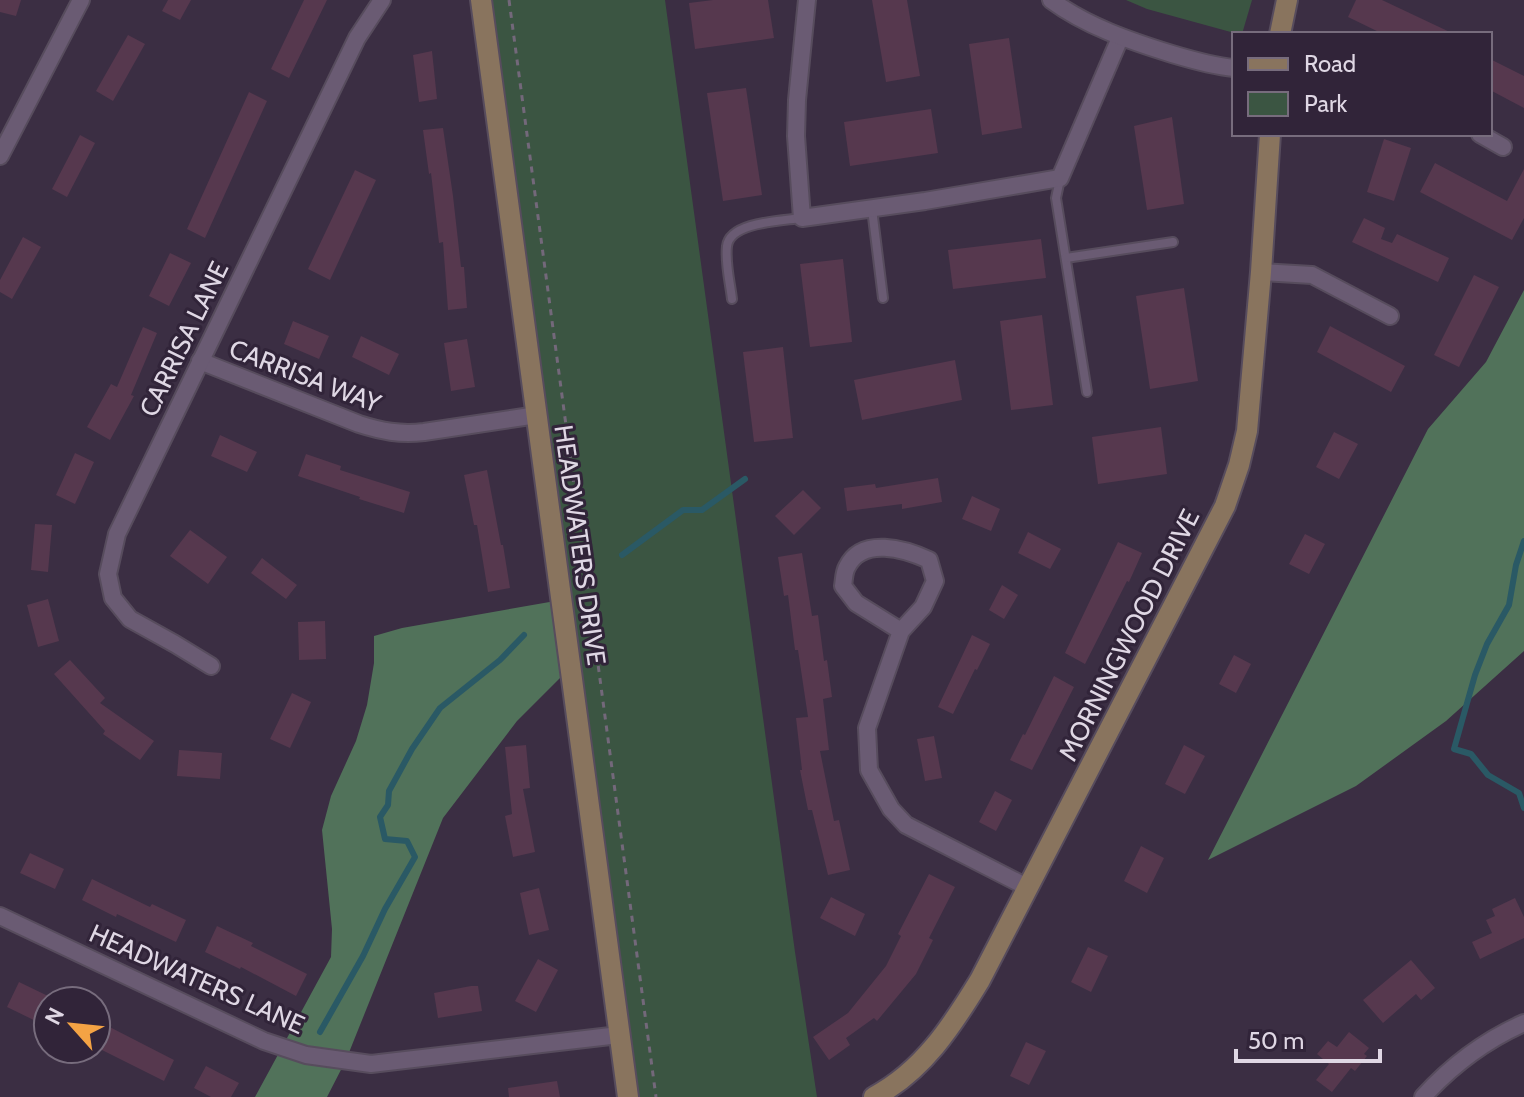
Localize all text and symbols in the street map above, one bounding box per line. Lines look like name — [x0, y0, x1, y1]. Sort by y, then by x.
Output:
legend — [1232, 32, 1492, 136]
text: Road — [1304, 49, 1356, 78]
text: Park — [1304, 89, 1347, 118]
street label: CARRISA LANE — [133, 256, 235, 422]
street label: CARRISA WAY — [225, 332, 386, 420]
street label: HEADWATERS DRIVE — [547, 423, 613, 667]
street label: MORNINGWOOD DRIVE — [1052, 504, 1206, 766]
street label: HEADWATERS LANE — [84, 917, 310, 1041]
north arrow — [32, 985, 112, 1065]
text: N — [39, 1003, 70, 1029]
scale bar — [1236, 1013, 1380, 1063]
text: 50 m — [1248, 1026, 1304, 1055]

